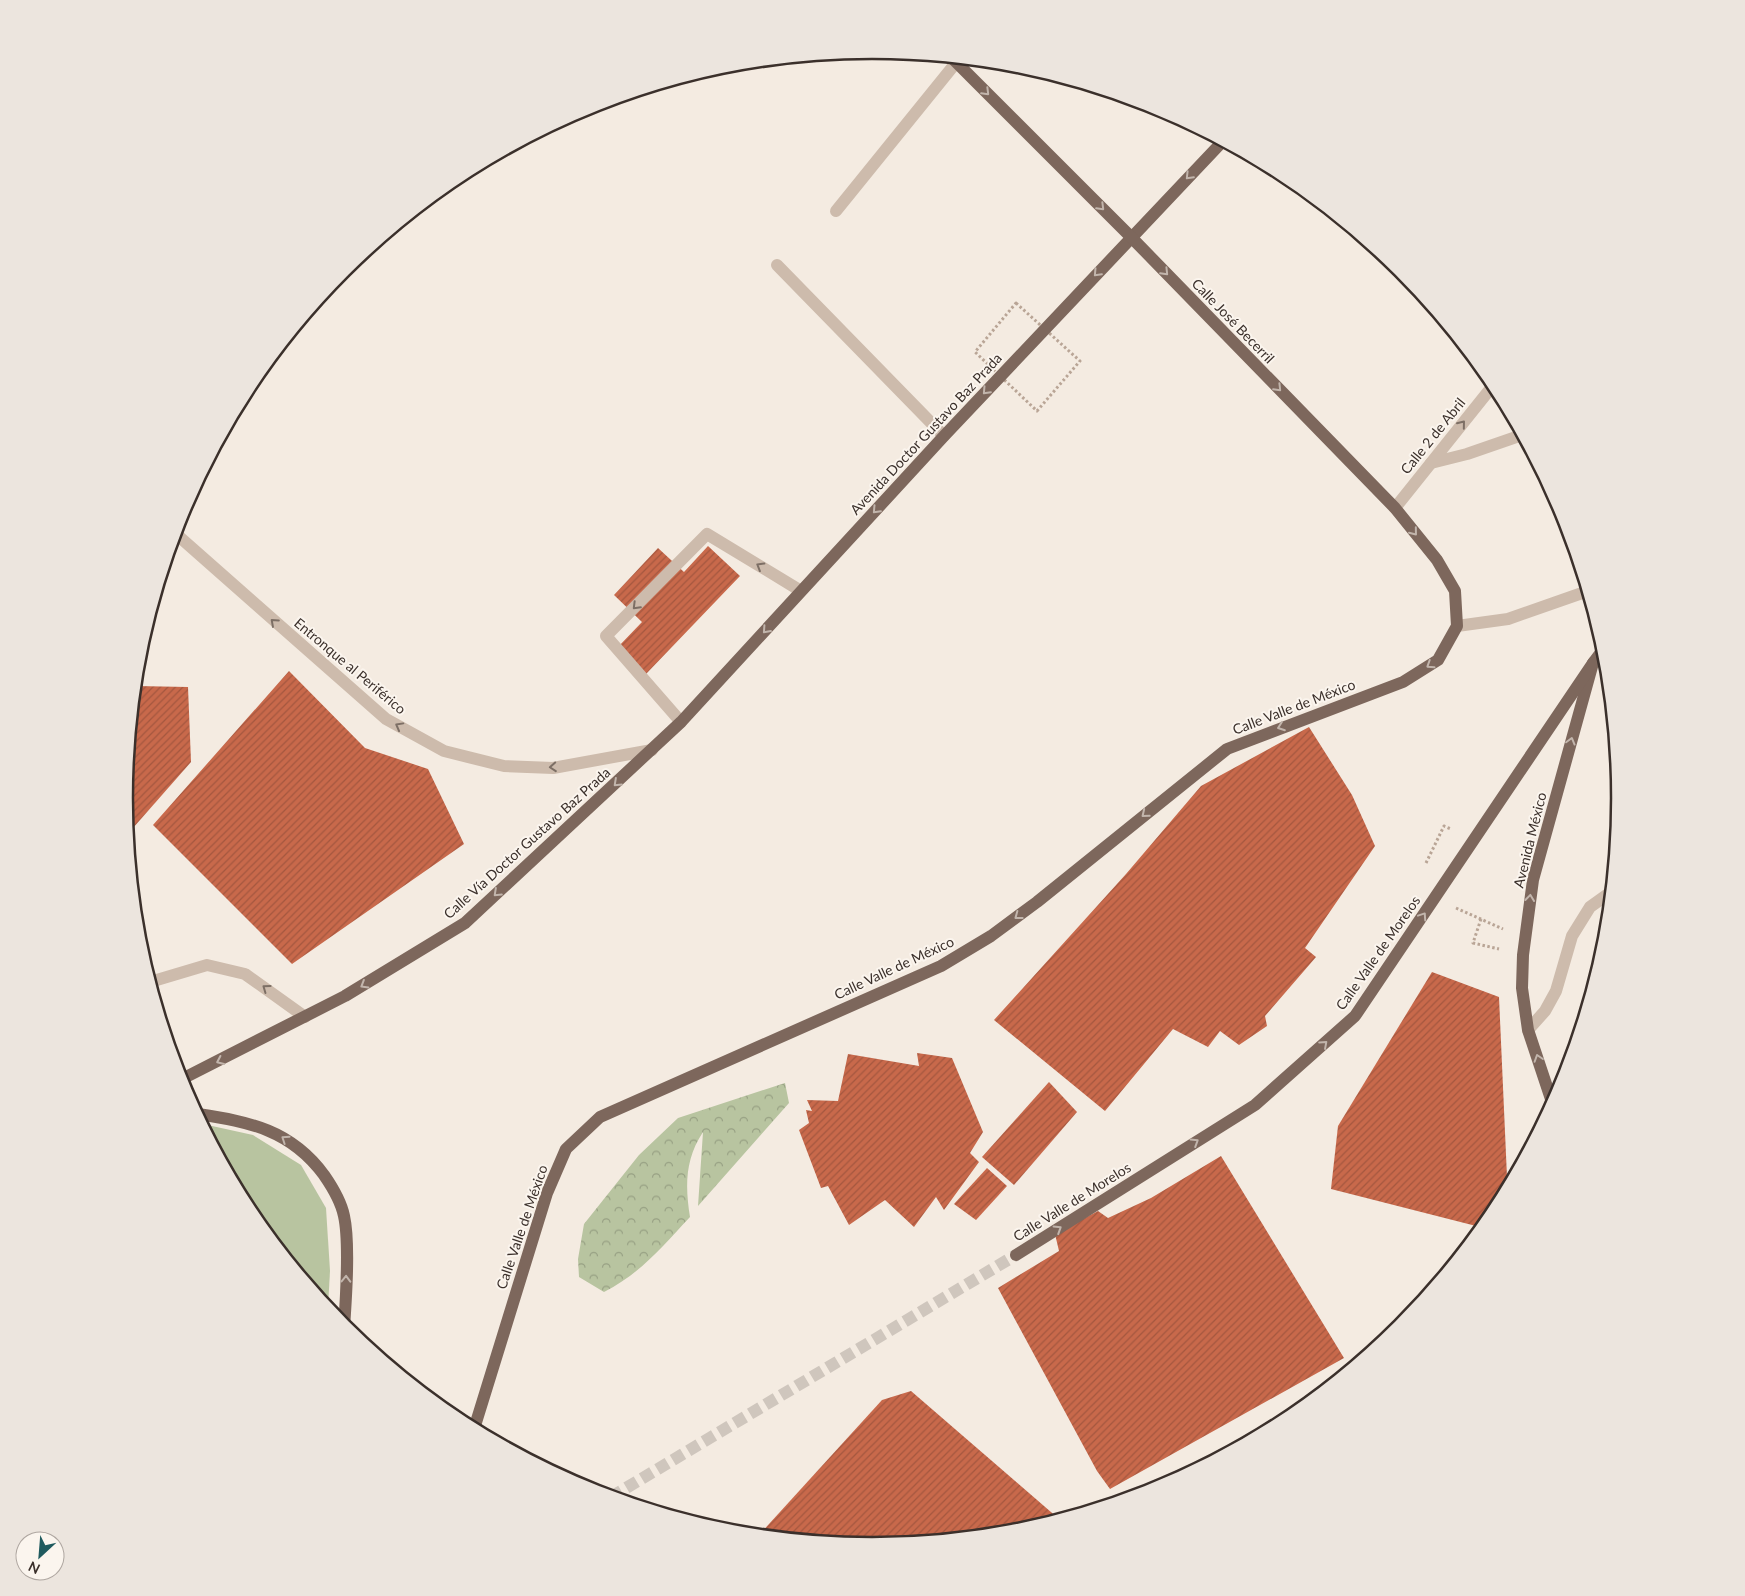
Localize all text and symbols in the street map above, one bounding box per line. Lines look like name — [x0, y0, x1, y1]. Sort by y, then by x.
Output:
one-way arrow — [981, 86, 990, 95]
one-way arrow — [1186, 171, 1195, 180]
one-way arrow — [1095, 201, 1104, 210]
one-way arrow — [1159, 266, 1168, 275]
one-way arrow — [1094, 267, 1103, 276]
street label: Calle José Becerril — [1189, 275, 1278, 367]
street label: Avenida Doctor Gustavo Baz Prada — [846, 349, 1005, 518]
one-way arrow — [1272, 383, 1281, 392]
one-way arrow — [983, 385, 992, 394]
street label: Calle 2 de Abril — [1397, 394, 1468, 477]
one-way arrow — [1456, 421, 1465, 430]
one-way arrow — [873, 504, 882, 513]
one-way arrow — [1408, 526, 1417, 535]
one-way arrow — [756, 562, 765, 572]
one-way arrow — [633, 600, 642, 609]
street label: Entronque al Periférico — [291, 614, 410, 717]
one-way arrow — [271, 619, 280, 628]
one-way arrow — [763, 624, 772, 633]
one-way arrow — [1426, 659, 1436, 668]
street label: Calle Valle de México — [1230, 675, 1358, 738]
one-way arrow — [1277, 721, 1285, 731]
one-way arrow — [395, 722, 404, 732]
one-way arrow — [1566, 738, 1576, 746]
one-way arrow — [549, 762, 557, 773]
street label: Calle Vía Doctor Gustavo Baz Prada — [440, 763, 613, 922]
one-way arrow — [613, 777, 622, 786]
street label: Avenida México — [1509, 790, 1550, 889]
one-way arrow — [1142, 808, 1151, 817]
one-way arrow — [494, 887, 503, 896]
street label: Calle Valle de Morelos — [1332, 892, 1423, 1013]
one-way arrow — [1524, 894, 1535, 902]
one-way arrow — [1014, 910, 1024, 919]
one-way arrow — [1416, 912, 1426, 921]
street label: Calle Valle de México — [831, 932, 956, 1003]
one-way arrow — [361, 979, 370, 988]
one-way arrow — [263, 986, 272, 994]
one-way arrow — [1318, 1041, 1327, 1050]
one-way arrow — [216, 1054, 225, 1065]
one-way arrow — [1533, 1055, 1543, 1063]
one-way arrow — [282, 1136, 291, 1145]
one-way arrow — [1190, 1139, 1199, 1149]
street label: Calle Valle de Morelos — [1010, 1158, 1134, 1245]
street label: Calle Valle de México — [492, 1163, 551, 1291]
one-way arrow — [1052, 1225, 1061, 1235]
one-way arrow — [341, 1275, 351, 1282]
north arrow — [15, 1531, 65, 1581]
text: N — [26, 1558, 43, 1578]

